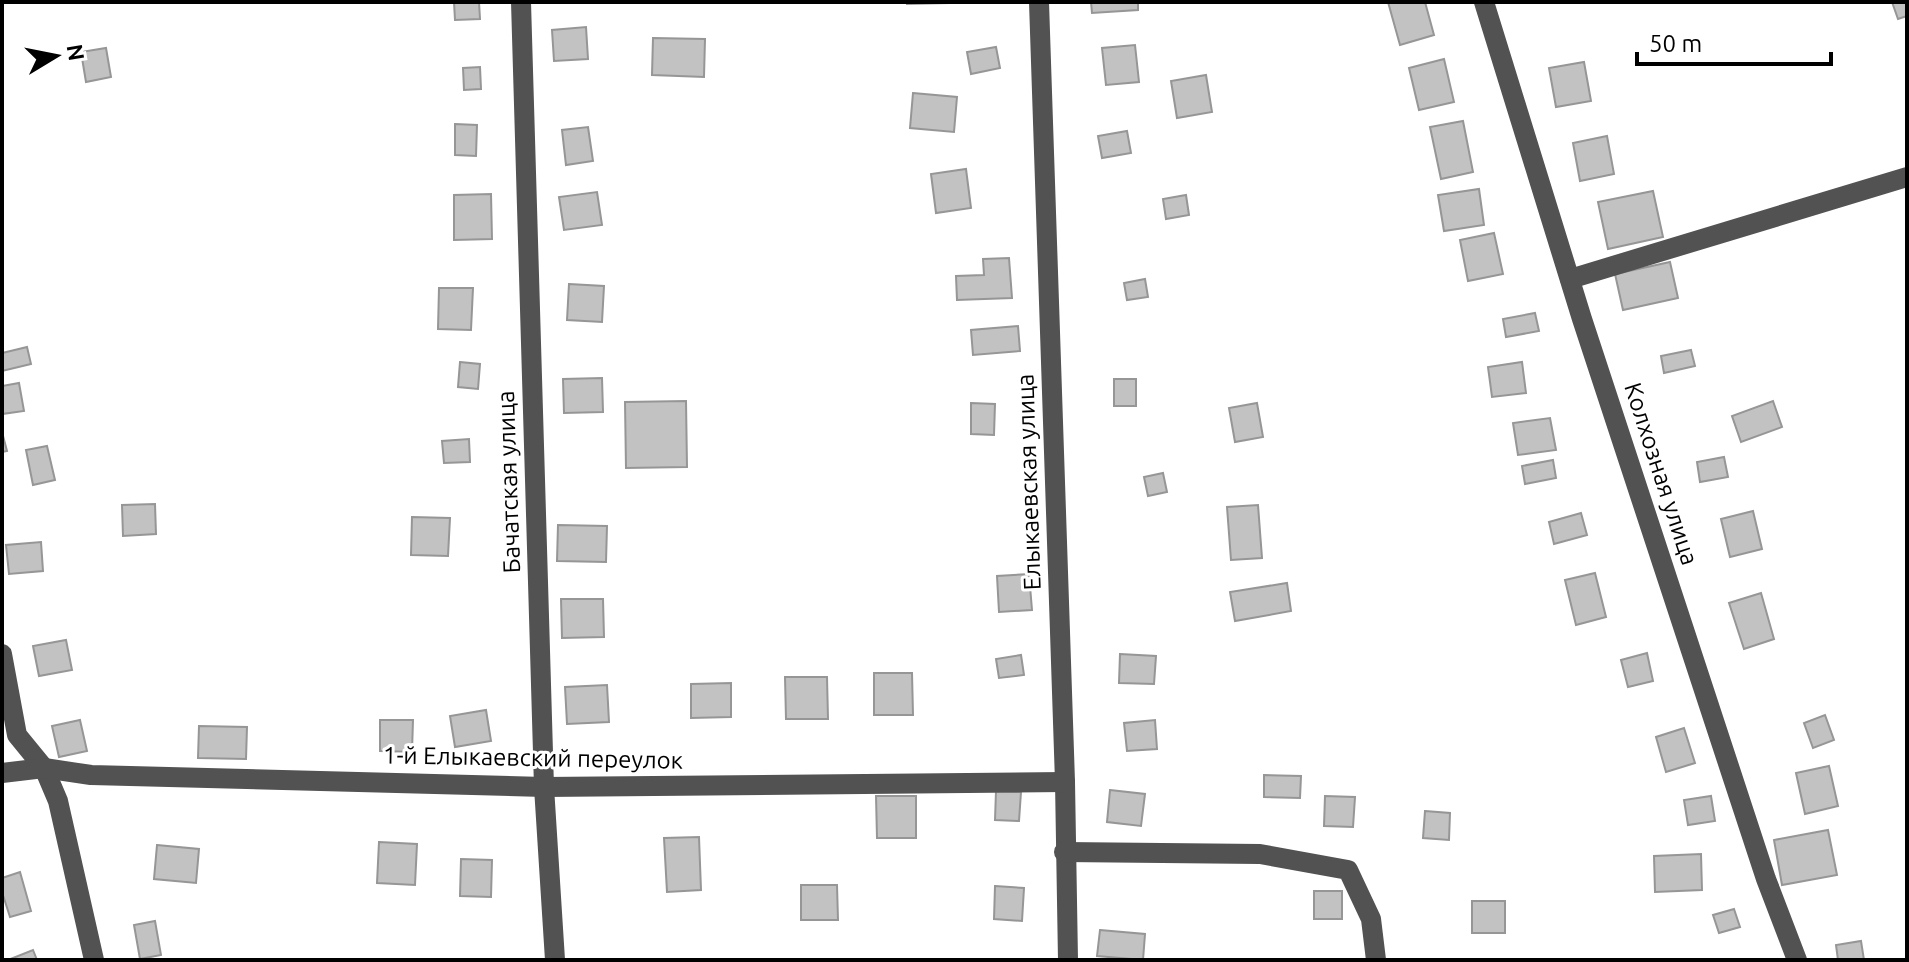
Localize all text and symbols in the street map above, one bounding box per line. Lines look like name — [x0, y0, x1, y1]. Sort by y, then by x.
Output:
north arrow — [16, 16, 96, 96]
scale bar — [1637, 16, 1831, 66]
text: 50 m — [1649, 30, 1702, 57]
text: N — [62, 42, 90, 63]
street label: Елыкаевская улица — [1011, 373, 1046, 591]
street label: Колхозная улица — [1619, 379, 1704, 568]
street label: Бачатская улица — [492, 390, 525, 574]
street label: 1-й Елыкаевский переулок — [383, 741, 683, 774]

